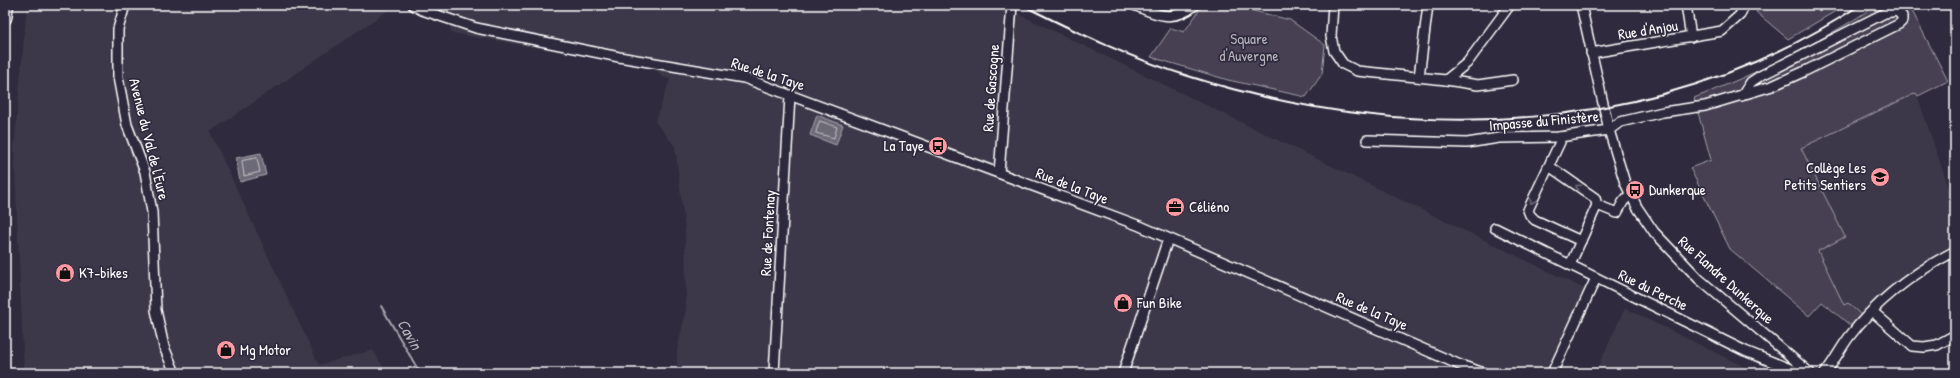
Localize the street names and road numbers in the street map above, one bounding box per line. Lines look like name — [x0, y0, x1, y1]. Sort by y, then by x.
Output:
street label: Rue d'Anjou — [1617, 14, 1679, 45]
street label: Rue de Gascogne — [977, 43, 1004, 132]
street label: Rue de la Taye — [729, 52, 808, 95]
street label: Avenue du Val de l'Eure — [124, 76, 175, 202]
street label: Impasse du Finistère — [1488, 105, 1600, 136]
street label: Rue de la Taye — [1033, 162, 1111, 209]
street label: Rue de Fontenay — [755, 189, 780, 277]
street label: Rue Flandre Dunkerque — [1674, 231, 1779, 328]
street label: Rue du Perche — [1615, 264, 1691, 315]
street label: Rue de la Taye — [1333, 286, 1411, 335]

